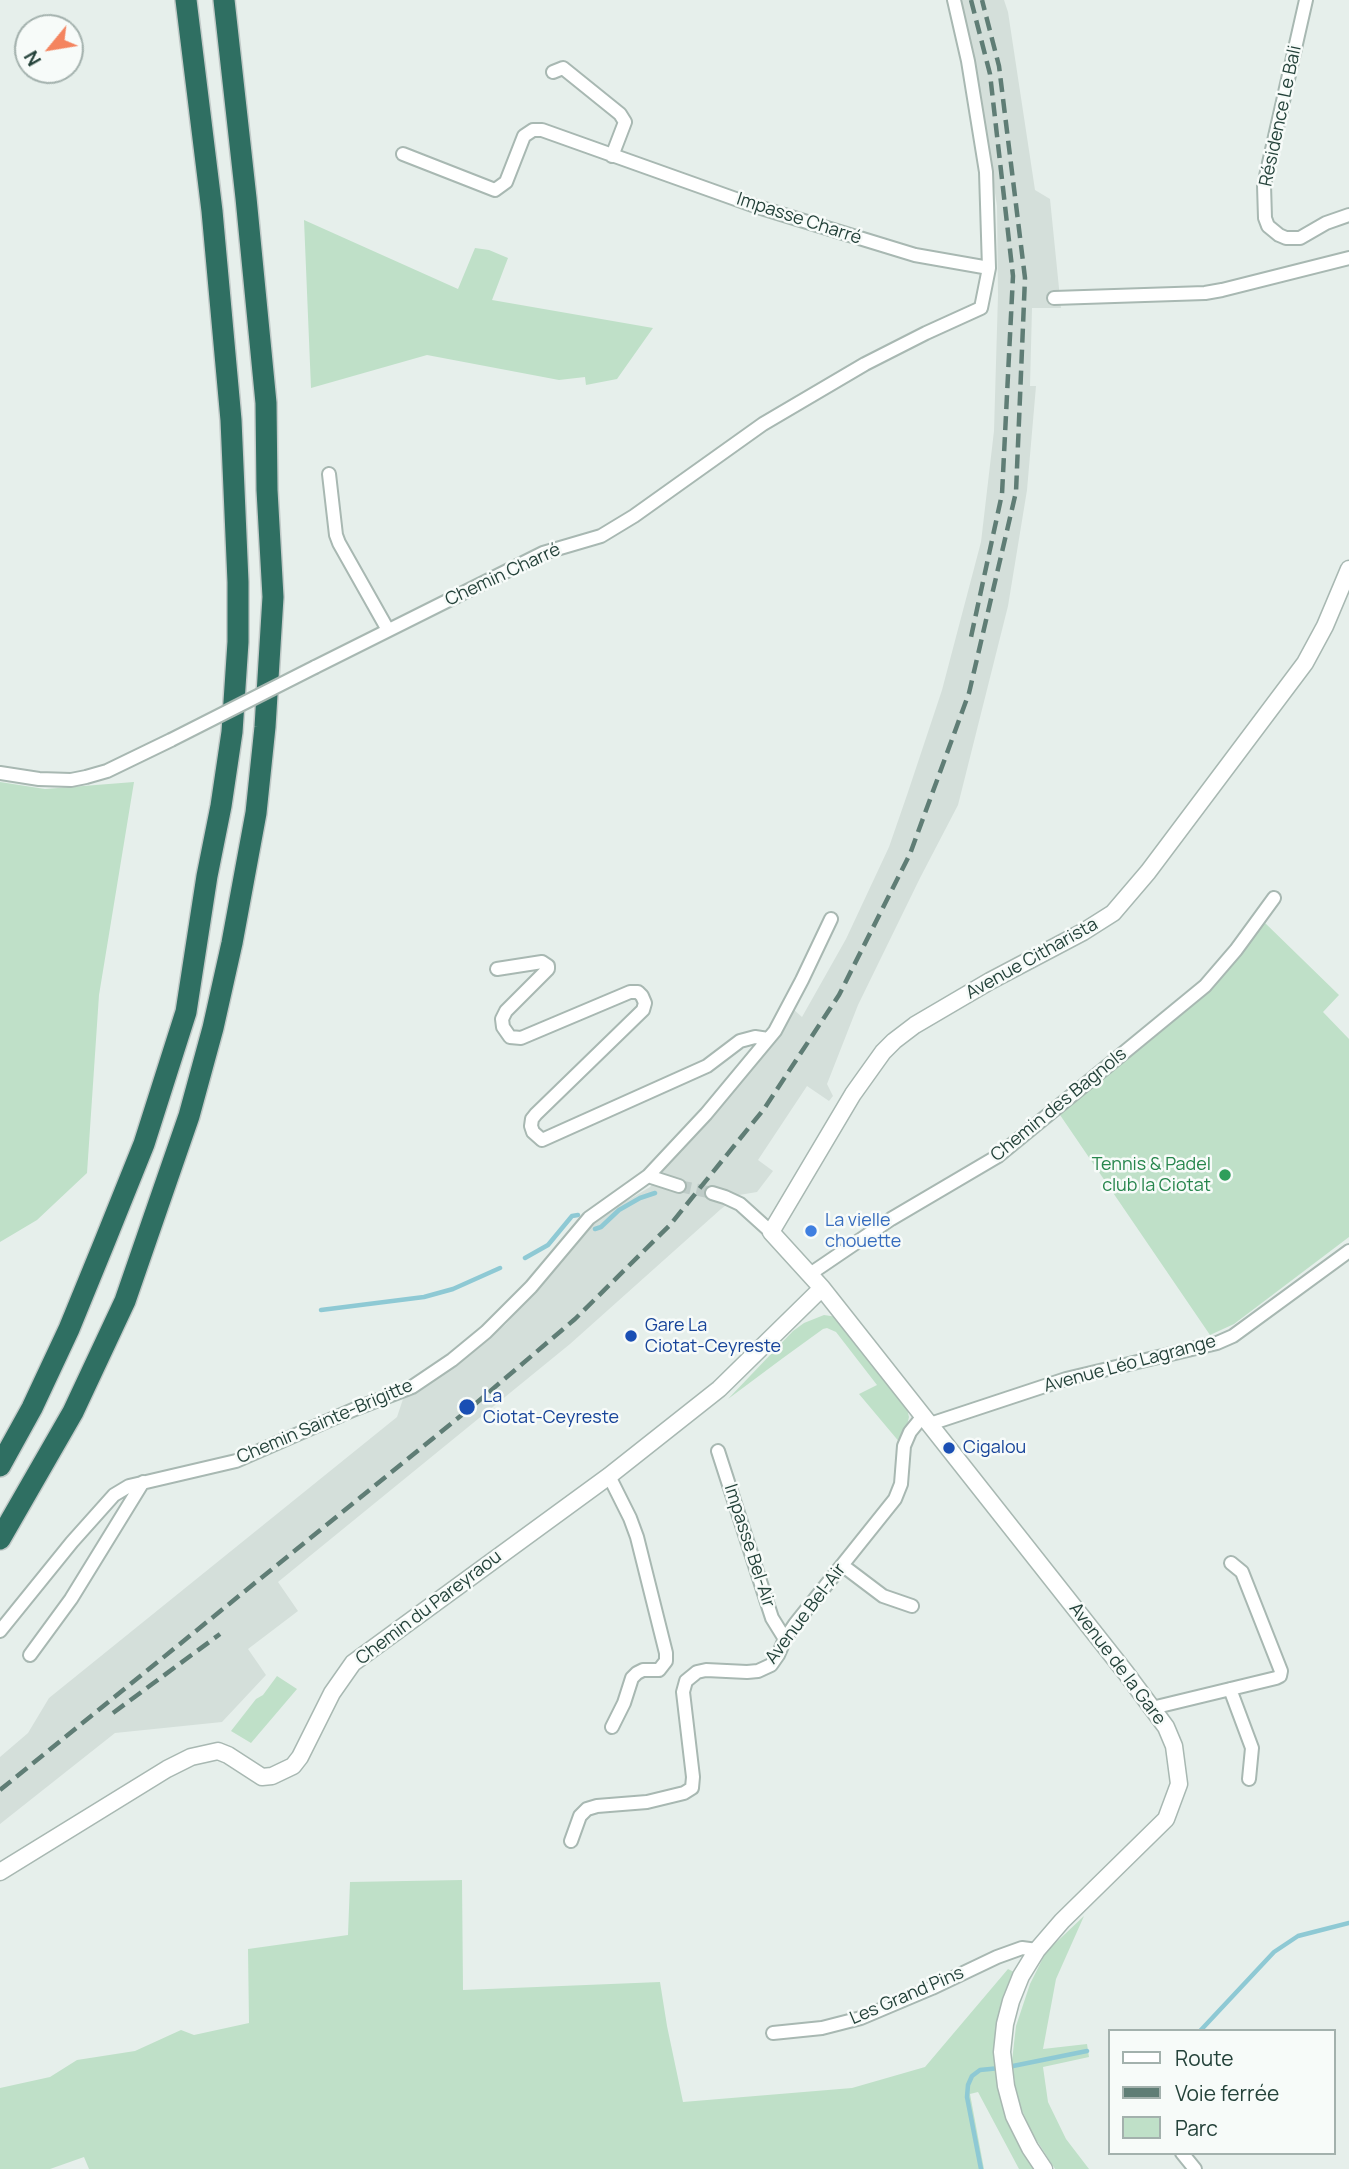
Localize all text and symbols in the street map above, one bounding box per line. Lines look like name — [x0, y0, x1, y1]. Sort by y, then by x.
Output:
north arrow — [14, 14, 84, 84]
street label: Résidence Le Bali — [1256, 44, 1306, 188]
text: N — [18, 46, 47, 71]
street label: Impasse Charré — [734, 189, 864, 249]
street label: Chemin Charré — [442, 539, 564, 611]
street label: Avenue Citharista — [962, 914, 1102, 1004]
street label: Chemin des Bagnols — [987, 1044, 1131, 1166]
place label: Tennis & Padel club la Ciotat — [1092, 1154, 1211, 1196]
marker: Tennis & Padel club la Ciotat — [1217, 1167, 1233, 1183]
place label: La vielle chouette — [825, 1210, 901, 1252]
marker: La vielle chouette — [803, 1223, 819, 1239]
place label: Gare La Ciotat-Ceyreste — [645, 1315, 781, 1358]
marker: Gare La Ciotat-Ceyreste — [623, 1328, 639, 1344]
street label: Avenue Léo Lagrange — [1042, 1331, 1218, 1397]
street label: Chemin Sainte-Brigitte — [234, 1375, 416, 1469]
place label: La Ciotat-Ceyreste — [483, 1386, 619, 1428]
marker: La Ciotat-Ceyreste — [457, 1397, 477, 1417]
place label: Cigalou — [963, 1437, 1026, 1459]
marker: Cigalou — [941, 1440, 957, 1456]
street label: Impasse Bel-Air — [719, 1482, 779, 1610]
street label: Chemin du Pareyraou — [352, 1546, 506, 1670]
street label: Avenue Bel-Air — [761, 1559, 851, 1669]
street label: Avenue de la Gare — [1064, 1599, 1170, 1729]
street label: Les Grand Pins — [847, 1962, 967, 2030]
legend — [1108, 2029, 1335, 2155]
text: Route — [1175, 2044, 1233, 2072]
text: Voie ferrée — [1175, 2079, 1279, 2107]
text: Parc — [1175, 2114, 1218, 2142]

